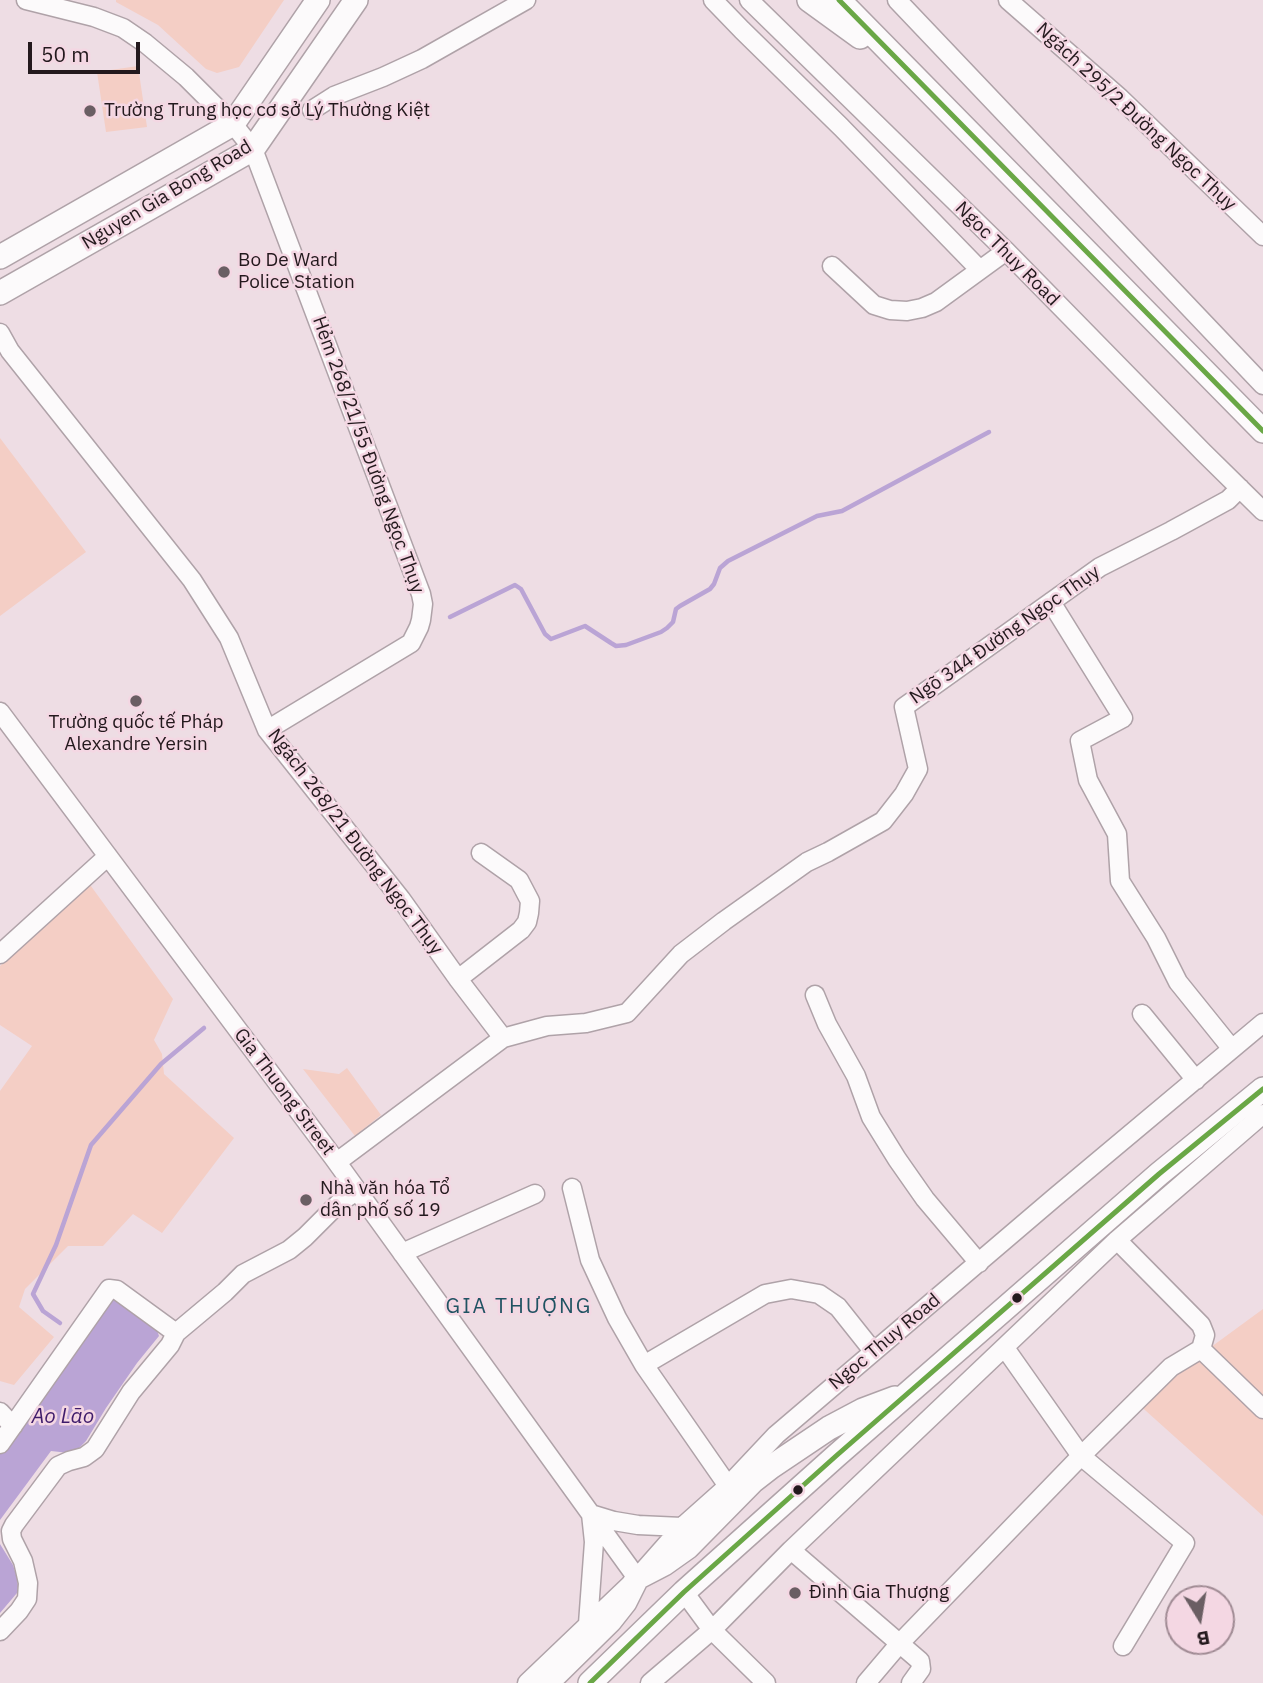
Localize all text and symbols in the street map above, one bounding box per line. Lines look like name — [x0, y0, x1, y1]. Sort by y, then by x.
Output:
street label: Ngách 295/2 Đường Ngọc Thụy — [1031, 18, 1241, 216]
scale bar — [32, 28, 144, 72]
text: 50 m — [41, 40, 90, 68]
place label: Trường Trung học cơ sở Lý Thường Kiệt — [104, 100, 430, 122]
marker: Trường Trung học cơ sở Lý Thường Kiệt — [82, 103, 98, 119]
street label: Nguyen Gia Bong Road — [78, 135, 256, 255]
street label: Ngoc Thuy Road — [950, 197, 1064, 311]
place label: Bo De Ward Police Station — [238, 250, 355, 294]
marker: Bo De Ward Police Station — [216, 264, 232, 280]
street label: Hẻm 268/21/55 Đường Ngọc Thụy — [307, 313, 429, 597]
street label: Ngõ 344 Đường Ngọc Thụy — [906, 561, 1104, 709]
marker: Trường quốc tế Pháp Alexandre Yersin — [128, 693, 144, 709]
place label: Trường quốc tế Pháp Alexandre Yersin — [48, 712, 224, 756]
street label: Ngách 268/21 Đường Ngọc Thụy — [263, 725, 447, 959]
street label: Gia Thuong Street — [229, 1024, 339, 1160]
place label: Nhà văn hóa Tổ dân phố số 19 — [320, 1178, 450, 1222]
marker: Nhà văn hóa Tổ dân phố số 19 — [298, 1192, 314, 1208]
street label: Ngoc Thuy Road — [825, 1289, 945, 1395]
unlabelled marker — [1010, 1291, 1024, 1305]
district label: GIA THƯỢNG — [447, 1294, 591, 1320]
water label: Ao Lão — [32, 1404, 94, 1430]
unlabelled marker — [791, 1483, 805, 1497]
place label: Đình Gia Thượng — [809, 1582, 949, 1604]
marker: Đình Gia Thượng — [787, 1585, 803, 1601]
north arrow — [1165, 1585, 1235, 1655]
text: B — [1195, 1626, 1212, 1652]

